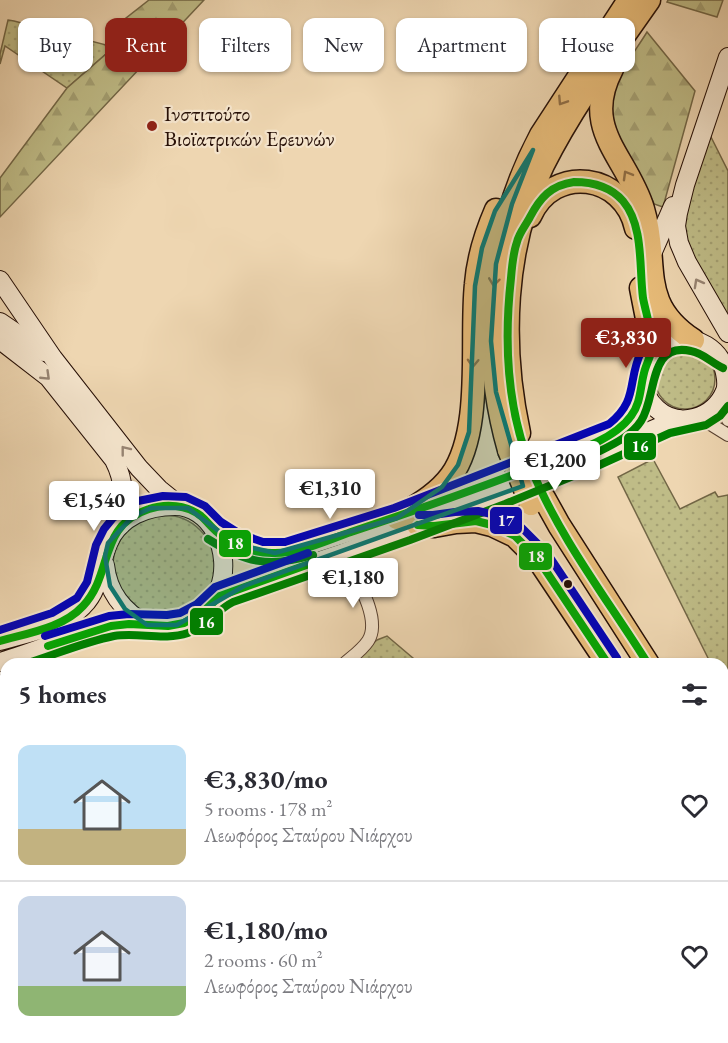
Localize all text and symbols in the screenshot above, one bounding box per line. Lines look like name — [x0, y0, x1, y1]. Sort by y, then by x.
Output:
chip: Buy — [18, 18, 93, 72]
chip: Rent — [105, 18, 187, 72]
chip: Filters — [199, 18, 291, 72]
chip: New — [303, 18, 384, 72]
chip: Apartment — [396, 18, 527, 72]
chip: House — [539, 18, 635, 72]
one-way arrow — [558, 94, 569, 105]
place label: Ινστιτούτο Βιοϊατρικών Ερευνών — [164, 99, 335, 153]
marker: Ινστιτούτο Βιοϊατρικών Ερευνών — [145, 119, 159, 133]
one-way arrow — [623, 171, 635, 181]
one-way arrow — [489, 277, 501, 287]
one-way arrow — [694, 278, 706, 289]
pin: €3,830 — [577, 318, 675, 369]
text: €3,830 — [595, 324, 657, 350]
one-way arrow — [467, 358, 480, 367]
one-way arrow — [40, 369, 50, 380]
line badge: 16 — [623, 432, 657, 461]
text: 16 — [632, 436, 649, 457]
pin: €1,200 — [506, 441, 604, 492]
one-way arrow — [121, 446, 132, 457]
text: €1,200 — [524, 447, 586, 473]
pin: €1,310 — [281, 469, 379, 520]
text: €1,310 — [299, 475, 361, 501]
pin: €1,540 — [45, 481, 143, 532]
text: €1,540 — [63, 487, 125, 513]
line badge: 17 — [489, 506, 523, 535]
text: 17 — [498, 510, 515, 531]
line badge: 18 — [218, 529, 252, 558]
text: 18 — [227, 533, 243, 554]
line badge: 18 — [518, 542, 553, 571]
text: 18 — [528, 546, 544, 567]
pin: €1,180 — [304, 558, 402, 609]
text: €1,180 — [322, 564, 384, 590]
unlabelled marker — [562, 578, 574, 590]
line badge: 16 — [189, 607, 224, 636]
text: 16 — [198, 612, 215, 633]
text: 5 homes — [18, 677, 107, 711]
icon: filters — [678, 678, 711, 711]
text: €3,830/mo — [204, 762, 328, 796]
icon: home — [66, 769, 138, 841]
icon: heart — [678, 789, 711, 822]
text: 5 rooms · 178 m² — [204, 796, 332, 822]
text: Λεωφόρος Σταύρου Νιάρχου — [204, 822, 413, 848]
text: €1,180/mo — [204, 913, 328, 947]
icon: home — [66, 920, 138, 992]
icon: heart — [678, 940, 711, 973]
text: 2 rooms · 60 m² — [204, 947, 323, 973]
text: Λεωφόρος Σταύρου Νιάρχου — [204, 973, 413, 999]

